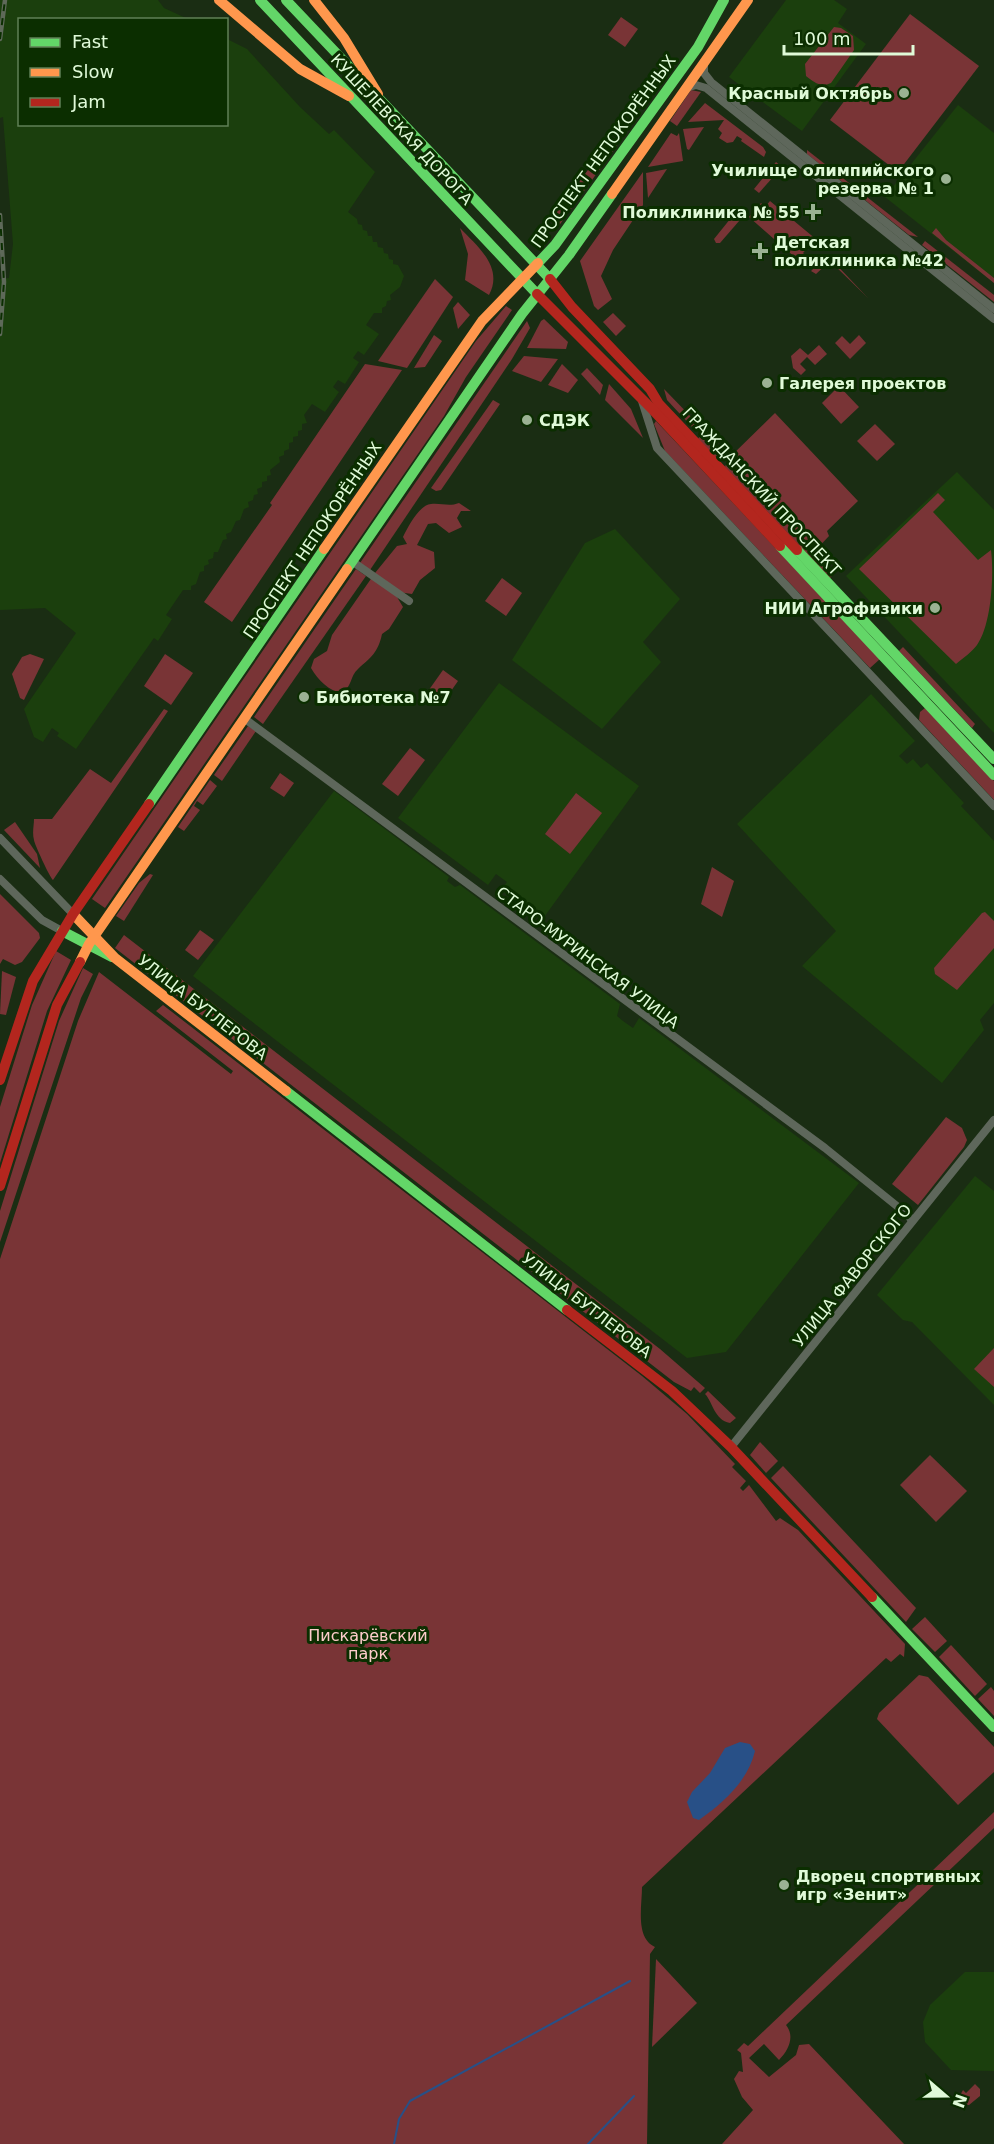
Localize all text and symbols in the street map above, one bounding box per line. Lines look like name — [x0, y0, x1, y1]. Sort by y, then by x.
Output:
legend — [18, 18, 228, 126]
scale bar — [784, 18, 913, 56]
text: 100 m — [793, 28, 851, 49]
text: Fast — [72, 31, 108, 52]
street label: КУШЕЛЕВСКАЯ ДОРОГА — [327, 50, 477, 209]
street label: ПРОСПЕКТ НЕПОКОРЁННЫХ — [527, 51, 680, 251]
text: Slow — [72, 61, 114, 82]
place label: Красный Октябрь — [728, 84, 892, 103]
marker: Красный Октябрь — [897, 86, 911, 100]
text: Jam — [71, 91, 106, 112]
place label: Училище олимпийского резерва № 1 — [711, 161, 934, 198]
marker: Училище олимпийского резерва № 1 — [939, 172, 953, 186]
place label: Поликлиника № 55 — [622, 203, 800, 222]
marker: Поликлиника № 55 — [804, 203, 822, 221]
place label: Детская поликлиника №42 — [774, 233, 944, 270]
marker: Детская поликлиника №42 — [751, 242, 769, 260]
place label: Галерея проектов — [779, 374, 946, 393]
marker: Галерея проектов — [760, 376, 774, 390]
street label: ГРАЖДАНСКИЙ ПРОСПЕКТ — [679, 403, 845, 580]
place label: СДЭК — [539, 411, 590, 430]
marker: СДЭК — [520, 413, 534, 427]
street label: ПРОСПЕКТ НЕПОКОРЁННЫХ — [239, 438, 386, 642]
place label: НИИ Агрофизики — [764, 599, 923, 618]
marker: НИИ Агрофизики — [928, 601, 942, 615]
place label: Бибиотека №7 — [316, 688, 451, 707]
marker: Бибиотека №7 — [297, 690, 311, 704]
street label: СТАРО-МУРИНСКАЯ УЛИЦА — [493, 882, 683, 1032]
street label: УЛИЦА БУТЛЕРОВА — [134, 951, 271, 1064]
street label: УЛИЦА ФАВОРСКОГО — [789, 1200, 916, 1350]
street label: УЛИЦА БУТЛЕРОВА — [518, 1249, 655, 1362]
park label: Пискарёвский парк — [308, 1626, 428, 1663]
place label: Дворец спортивных игр «Зенит» — [796, 1867, 981, 1904]
marker: Дворец спортивных игр «Зенит» — [777, 1878, 791, 1892]
north arrow — [916, 2066, 976, 2126]
text: N — [948, 2091, 971, 2111]

